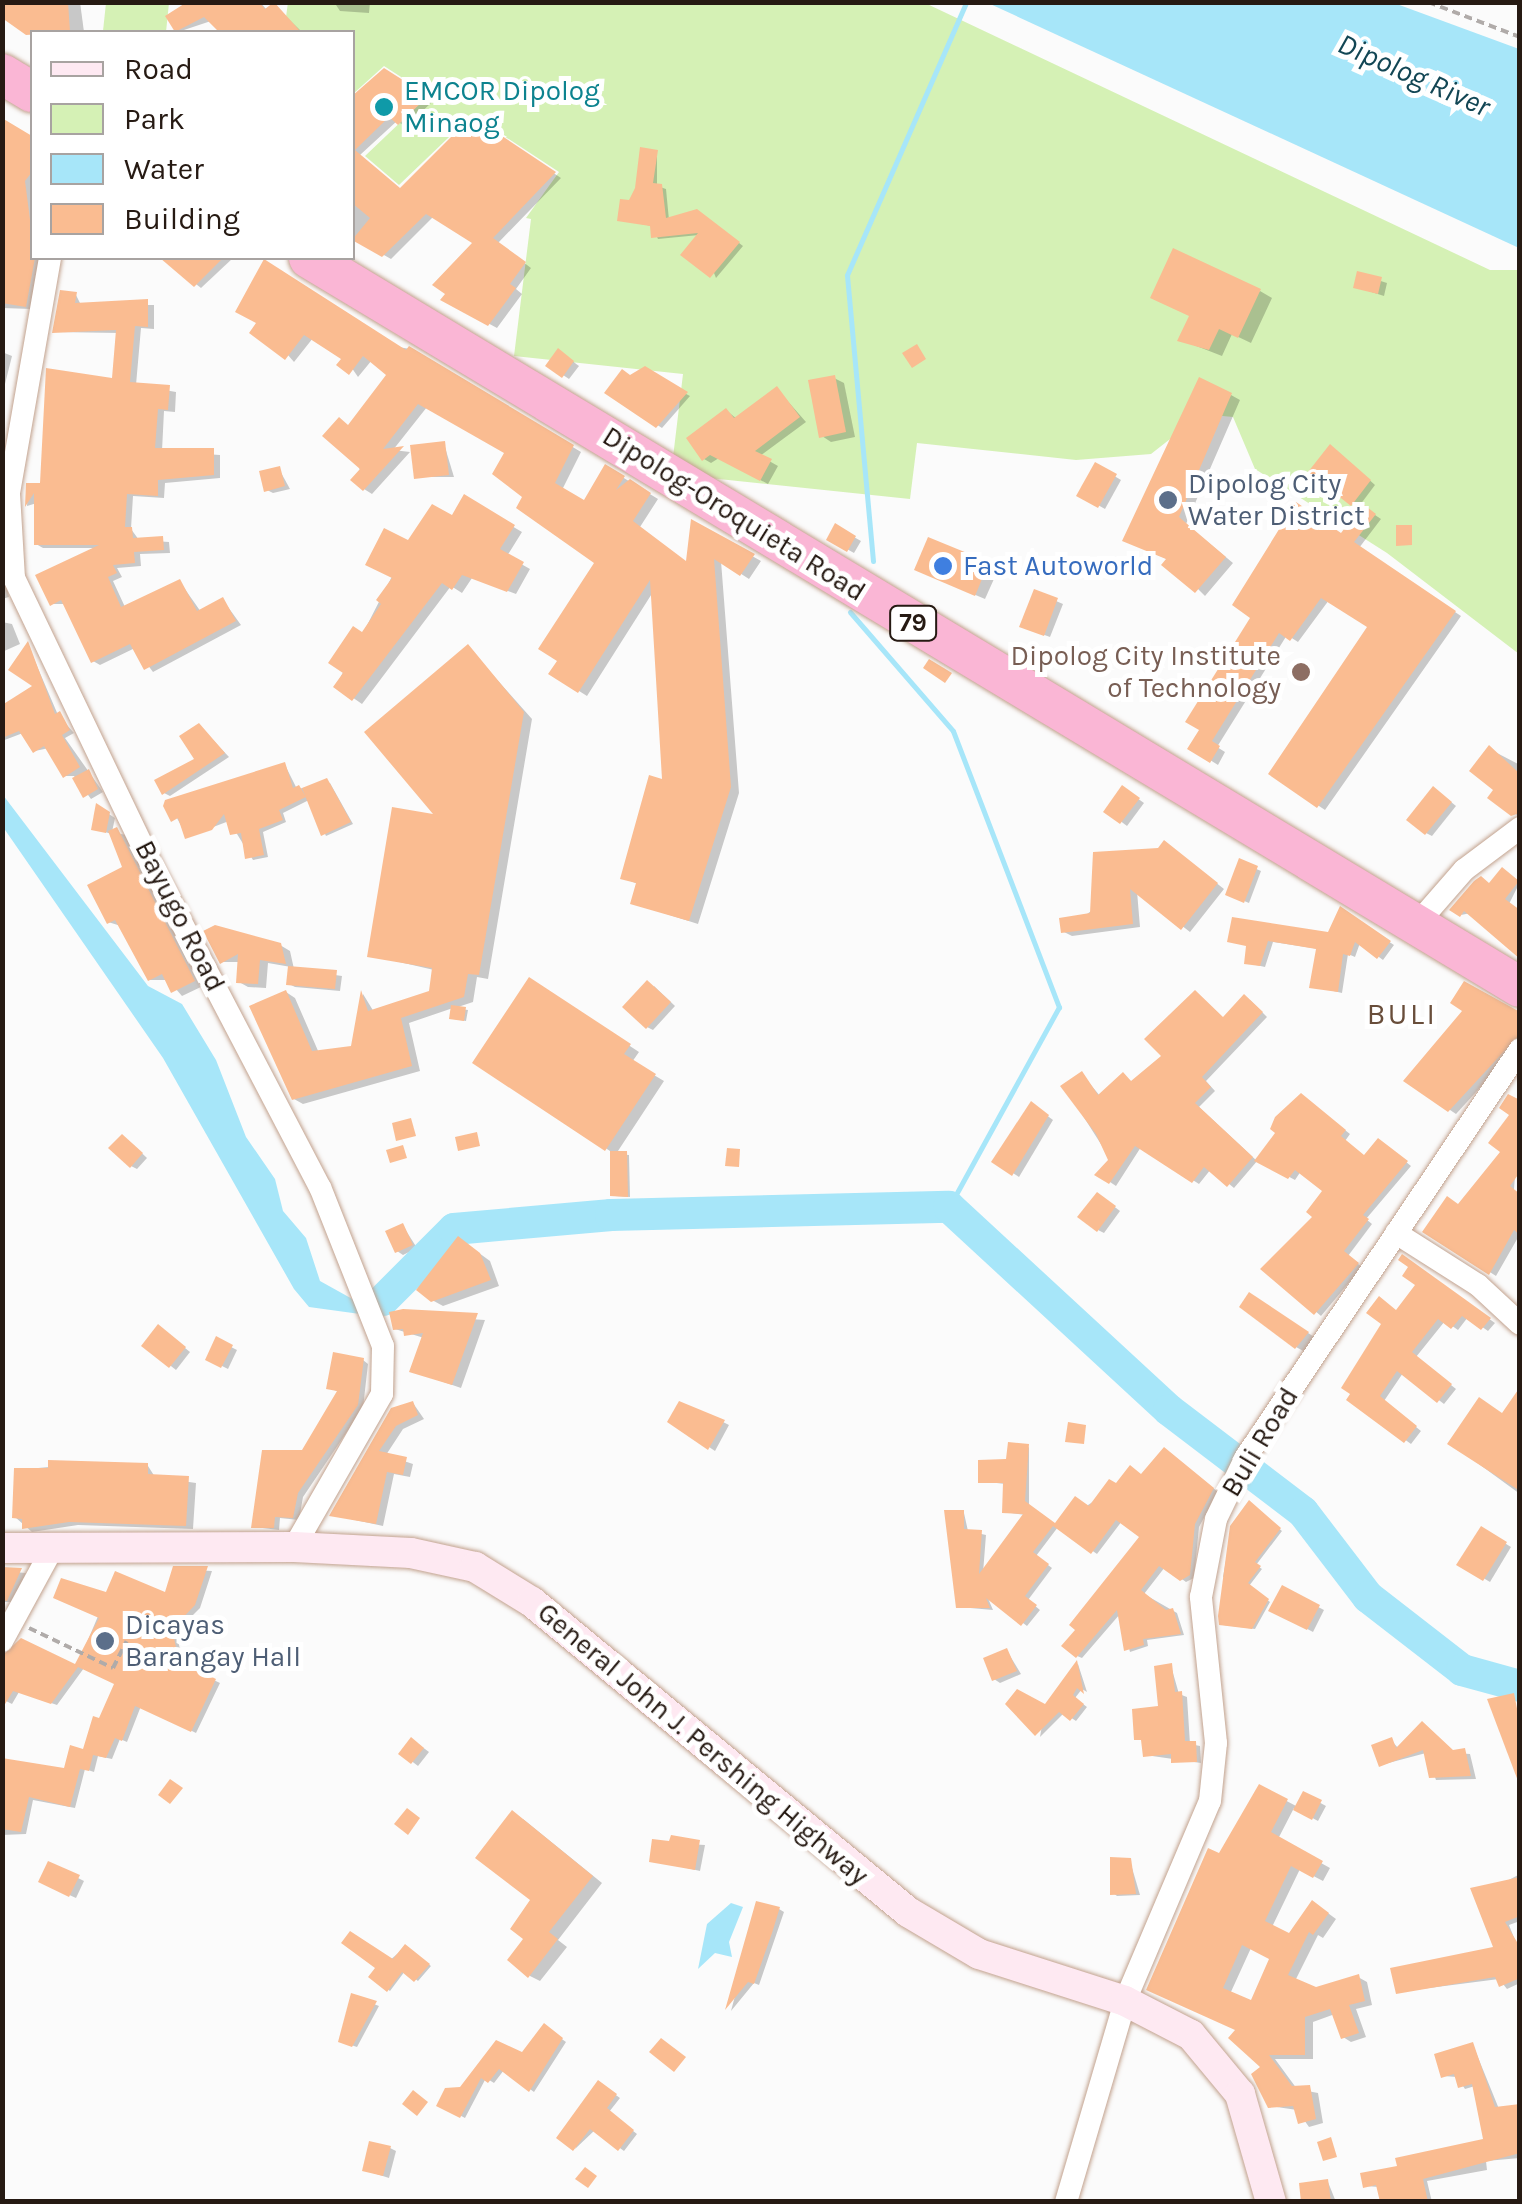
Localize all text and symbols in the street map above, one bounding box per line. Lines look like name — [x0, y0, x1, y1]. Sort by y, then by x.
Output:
water label: Dipolog River — [1332, 25, 1496, 125]
legend — [30, 30, 355, 260]
text: Road — [124, 51, 193, 87]
place label: EMCOR Dipolog Minaog — [404, 74, 600, 140]
marker: EMCOR Dipolog Minaog — [373, 96, 395, 118]
text: Park — [124, 101, 185, 137]
text: Water — [124, 151, 204, 187]
text: Building — [124, 201, 240, 237]
street label: Dipolog-Oroquieta Road — [596, 419, 872, 609]
place label: Dipolog City Water District — [1188, 467, 1365, 533]
marker: Dipolog City Water District — [1157, 489, 1179, 511]
place label: Fast Autoworld — [963, 549, 1153, 583]
marker: Fast Autoworld — [932, 555, 954, 577]
road number: 79 — [888, 603, 938, 643]
place label: Dipolog City Institute of Technology — [1010, 639, 1281, 705]
marker: Dipolog City Institute of Technology — [1290, 661, 1312, 683]
street label: Bayugo Road — [128, 835, 232, 997]
district label: BULI — [1367, 996, 1437, 1032]
street label: Buli Road — [1214, 1381, 1306, 1503]
street label: General John J. Pershing Highway — [531, 1596, 875, 1892]
place label: Dicayas Barangay Hall — [125, 1608, 301, 1674]
marker: Dicayas Barangay Hall — [94, 1630, 116, 1652]

